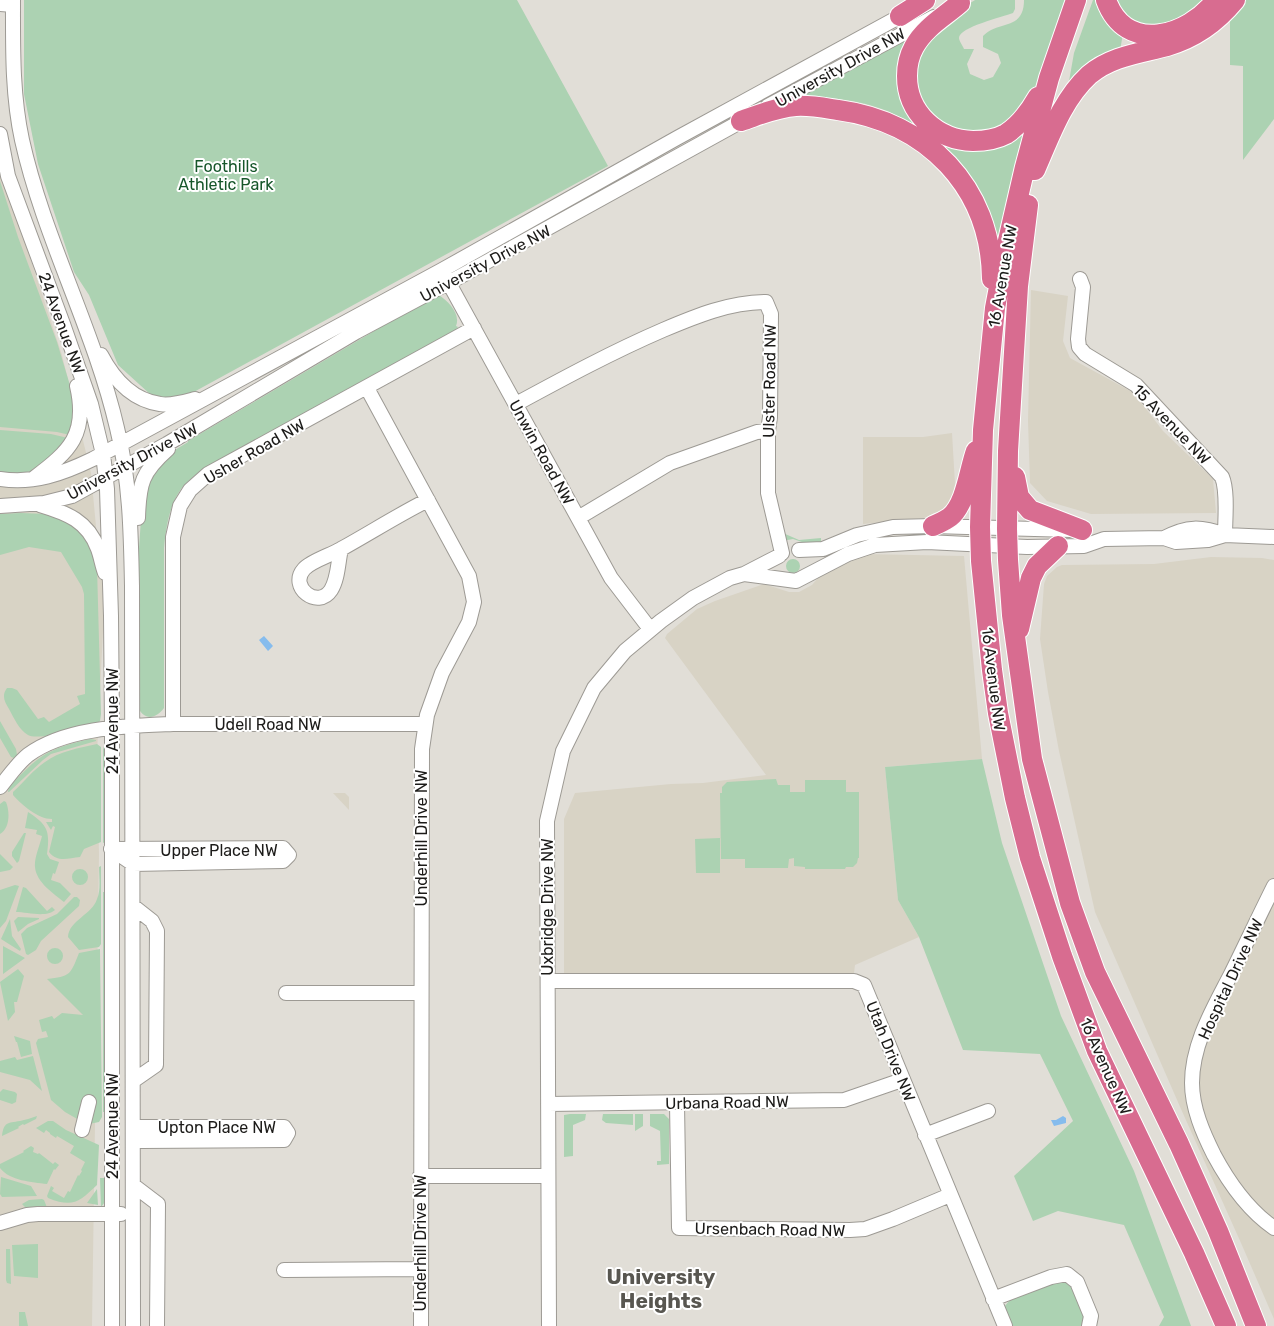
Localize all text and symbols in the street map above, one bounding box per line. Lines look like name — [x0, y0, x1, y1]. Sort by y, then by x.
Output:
street label: University Drive NW — [772, 24, 909, 111]
park label: Foothills Athletic Park — [178, 157, 274, 194]
street label: University Drive NW — [417, 221, 554, 306]
street label: 16 Avenue NW — [984, 223, 1021, 329]
street label: 24 Avenue NW — [34, 270, 89, 377]
street label: Ulster Road NW — [759, 324, 780, 438]
street label: 15 Avenue NW — [1129, 380, 1215, 468]
street label: Unwin Road NW — [505, 397, 578, 508]
street label: Usher Road NW — [200, 415, 308, 488]
street label: University Drive NW — [64, 419, 201, 504]
street label: 16 Avenue NW — [978, 626, 1009, 732]
street label: 24 Avenue NW — [103, 668, 122, 774]
street label: Udell Road NW — [214, 715, 322, 734]
street label: Underhill Drive NW — [412, 769, 431, 907]
street label: Uxbridge Drive NW — [538, 838, 557, 976]
street label: Upper Place NW — [160, 841, 278, 860]
street label: Hospital Drive NW — [1194, 915, 1267, 1043]
street label: Utah Drive NW — [862, 998, 919, 1104]
street label: 16 Avenue NW — [1076, 1015, 1135, 1118]
street label: 24 Avenue NW — [103, 1073, 122, 1179]
street label: Urbana Road NW — [665, 1092, 789, 1113]
street label: Upton Place NW — [158, 1118, 276, 1137]
street label: Underhill Drive NW — [411, 1174, 430, 1312]
street label: Ursenbach Road NW — [694, 1219, 846, 1240]
district label: University Heights — [607, 1264, 716, 1313]

